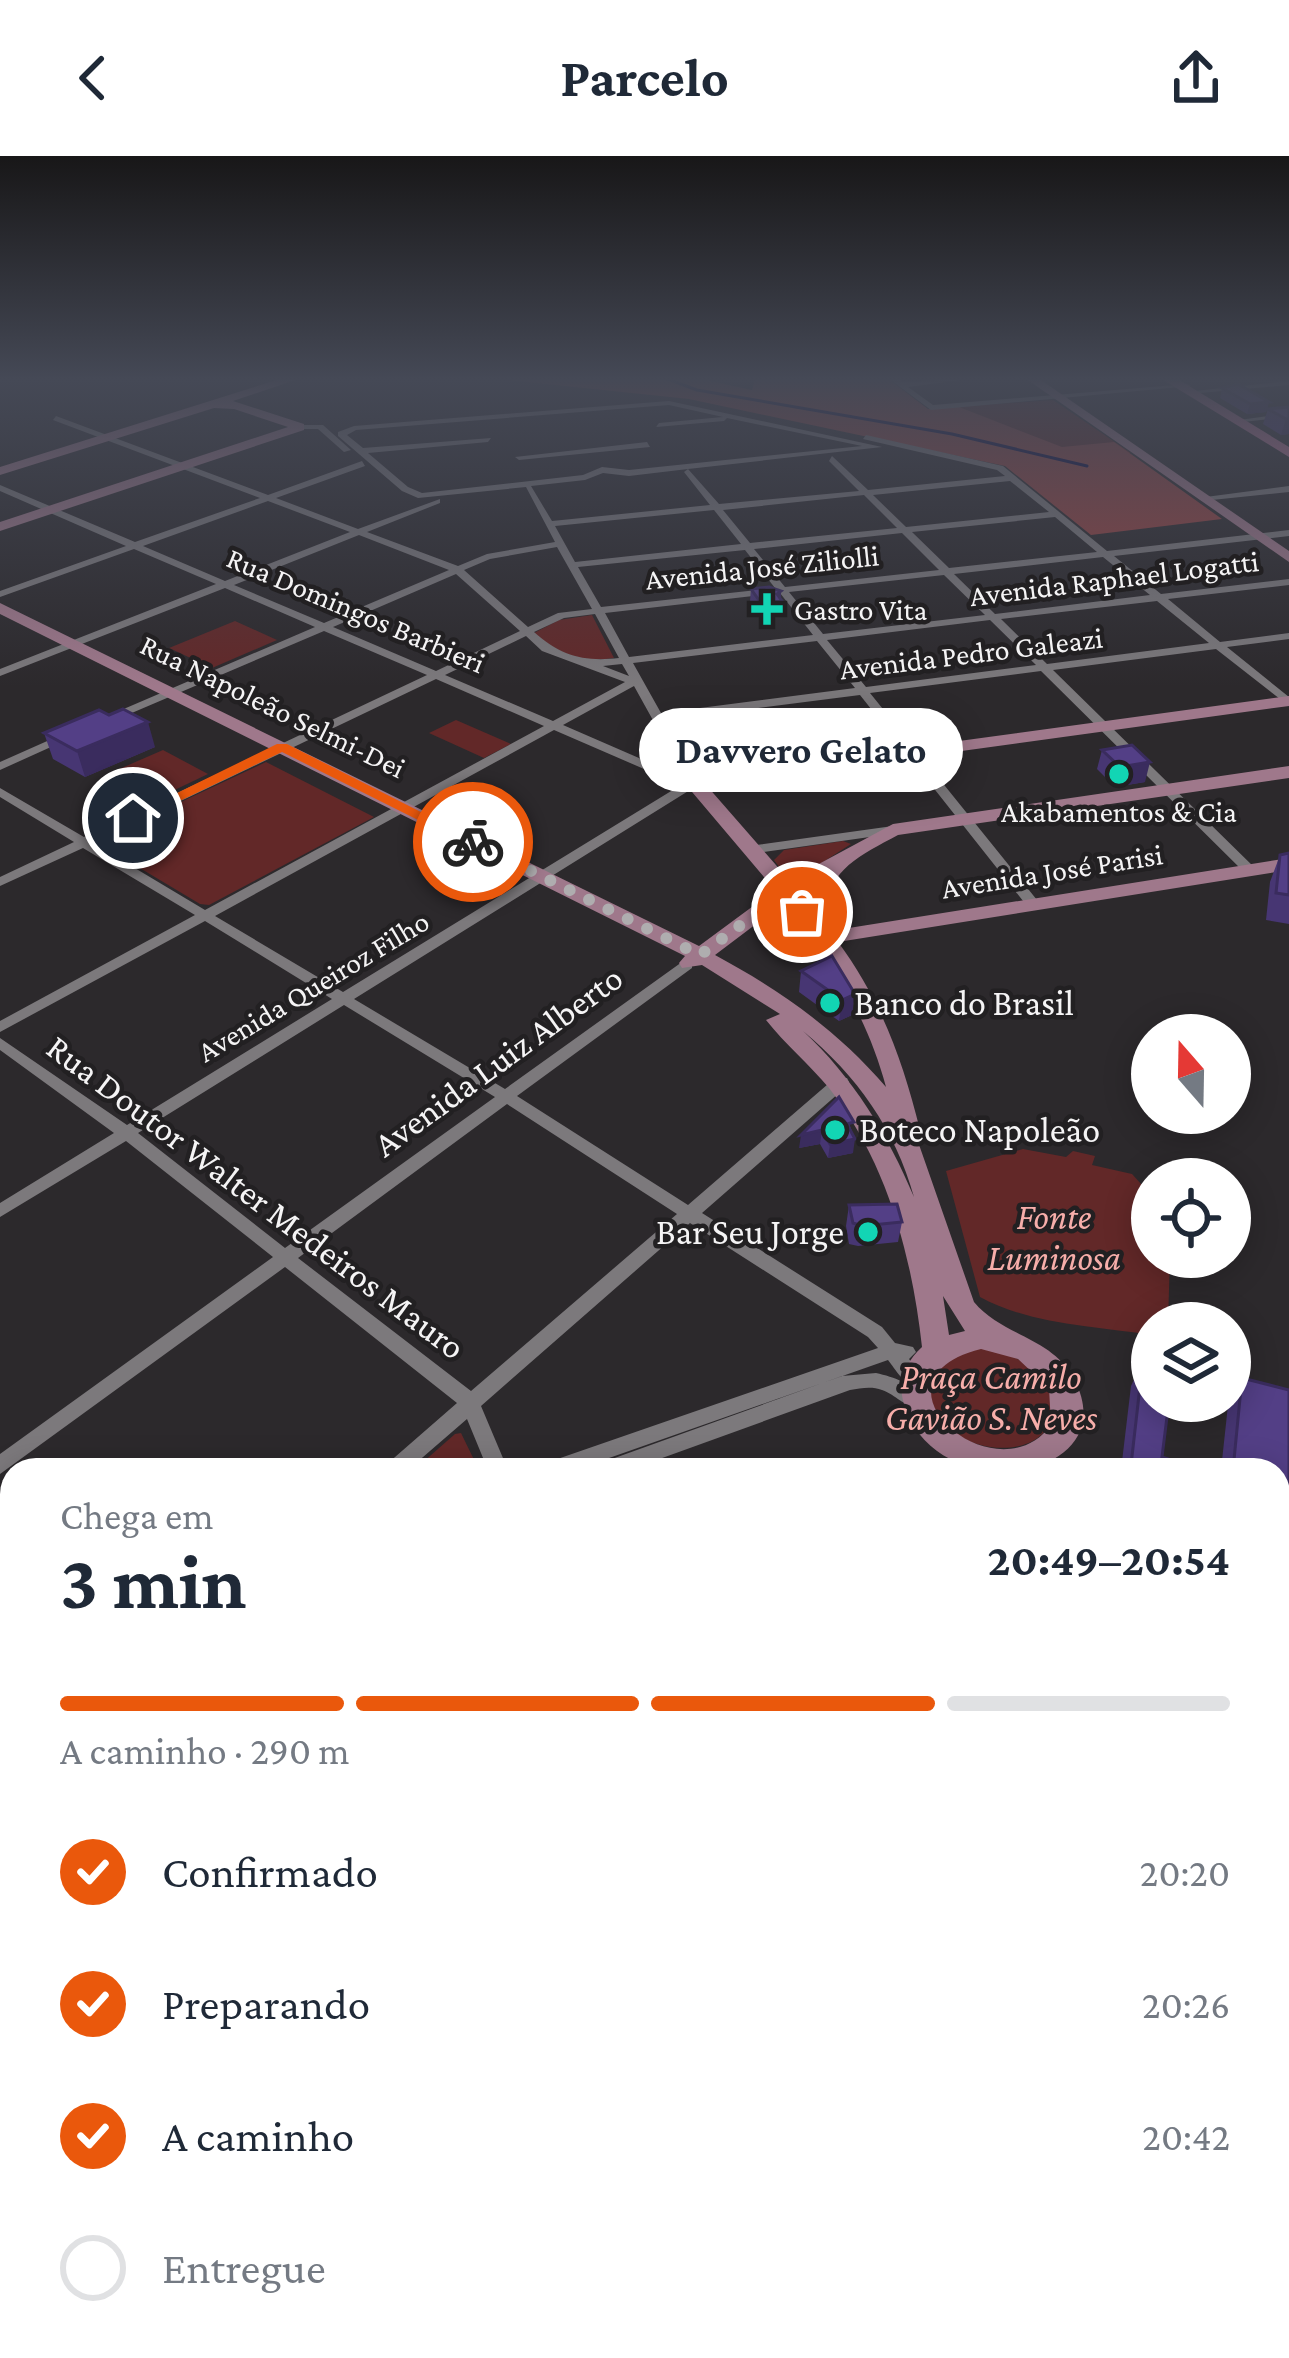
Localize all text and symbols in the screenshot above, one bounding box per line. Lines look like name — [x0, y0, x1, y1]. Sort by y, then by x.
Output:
icon: back — [60, 45, 126, 111]
icon: share — [1163, 45, 1229, 111]
text: Parcelo — [560, 48, 729, 108]
street label: Avenida José Ziliolli — [644, 538, 880, 596]
street label: Rua Domingos Barbieri — [222, 541, 490, 680]
street label: Avenida Raphael Logatti — [968, 544, 1261, 613]
marker: Gastro Vita — [751, 593, 783, 625]
place label: Gastro Vita — [794, 593, 927, 626]
street label: Avenida Pedro Galeazi — [838, 620, 1105, 686]
street label: Rua Napoleão Selmi-Dei — [135, 628, 411, 785]
callout: Davvero Gelato — [640, 708, 964, 792]
text: Davvero Gelato — [675, 728, 927, 771]
marker: Akabamentos & Cia — [1106, 761, 1132, 787]
pin — [82, 767, 184, 869]
courier — [413, 782, 533, 902]
icon: home — [100, 785, 166, 851]
place label: Akabamentos & Cia — [1001, 795, 1237, 828]
icon: bike — [440, 809, 506, 875]
street label: Avenida José Parisi — [939, 837, 1165, 905]
pin — [751, 861, 853, 963]
icon: bag — [769, 879, 835, 945]
street label: Avenida Queiroz Filho — [191, 904, 435, 1068]
street label: Avenida Luiz Alberto — [366, 957, 630, 1165]
place label: Banco do Brasil — [854, 983, 1074, 1023]
marker: Banco do Brasil — [817, 990, 843, 1016]
north arrow — [1131, 1014, 1251, 1134]
map controls — [1131, 1014, 1251, 1422]
street label: Rua Doutor Walter Medeiros Mauro — [39, 1027, 473, 1367]
place label: Boteco Napoleão — [859, 1110, 1100, 1150]
marker: Boteco Napoleão — [822, 1117, 848, 1143]
button: locate — [1131, 1158, 1251, 1278]
park label: Fonte Luminosa — [987, 1197, 1121, 1278]
place label: Bar Seu Jorge — [656, 1212, 844, 1252]
marker: Bar Seu Jorge — [855, 1219, 881, 1245]
button: layers — [1131, 1302, 1251, 1422]
park label: Praça Camilo Gavião S. Neves — [885, 1357, 1097, 1438]
text: Chega em — [60, 1494, 214, 1537]
text: 20:49–20:54 — [988, 1535, 1230, 1585]
text: 3 min — [60, 1538, 247, 1625]
text: A caminho · 290 m — [60, 1729, 350, 1772]
icon: check — [60, 1839, 126, 1905]
text: Confirmado — [162, 1847, 378, 1897]
text: 20:20 — [1140, 1851, 1230, 1894]
icon: check — [60, 1971, 126, 2037]
text: Preparando — [162, 1979, 370, 2029]
text: 20:26 — [1142, 1983, 1230, 2026]
icon: check — [60, 2103, 126, 2169]
text: A caminho — [162, 2111, 354, 2161]
text: 20:42 — [1142, 2115, 1230, 2158]
text: Entregue — [162, 2243, 326, 2293]

